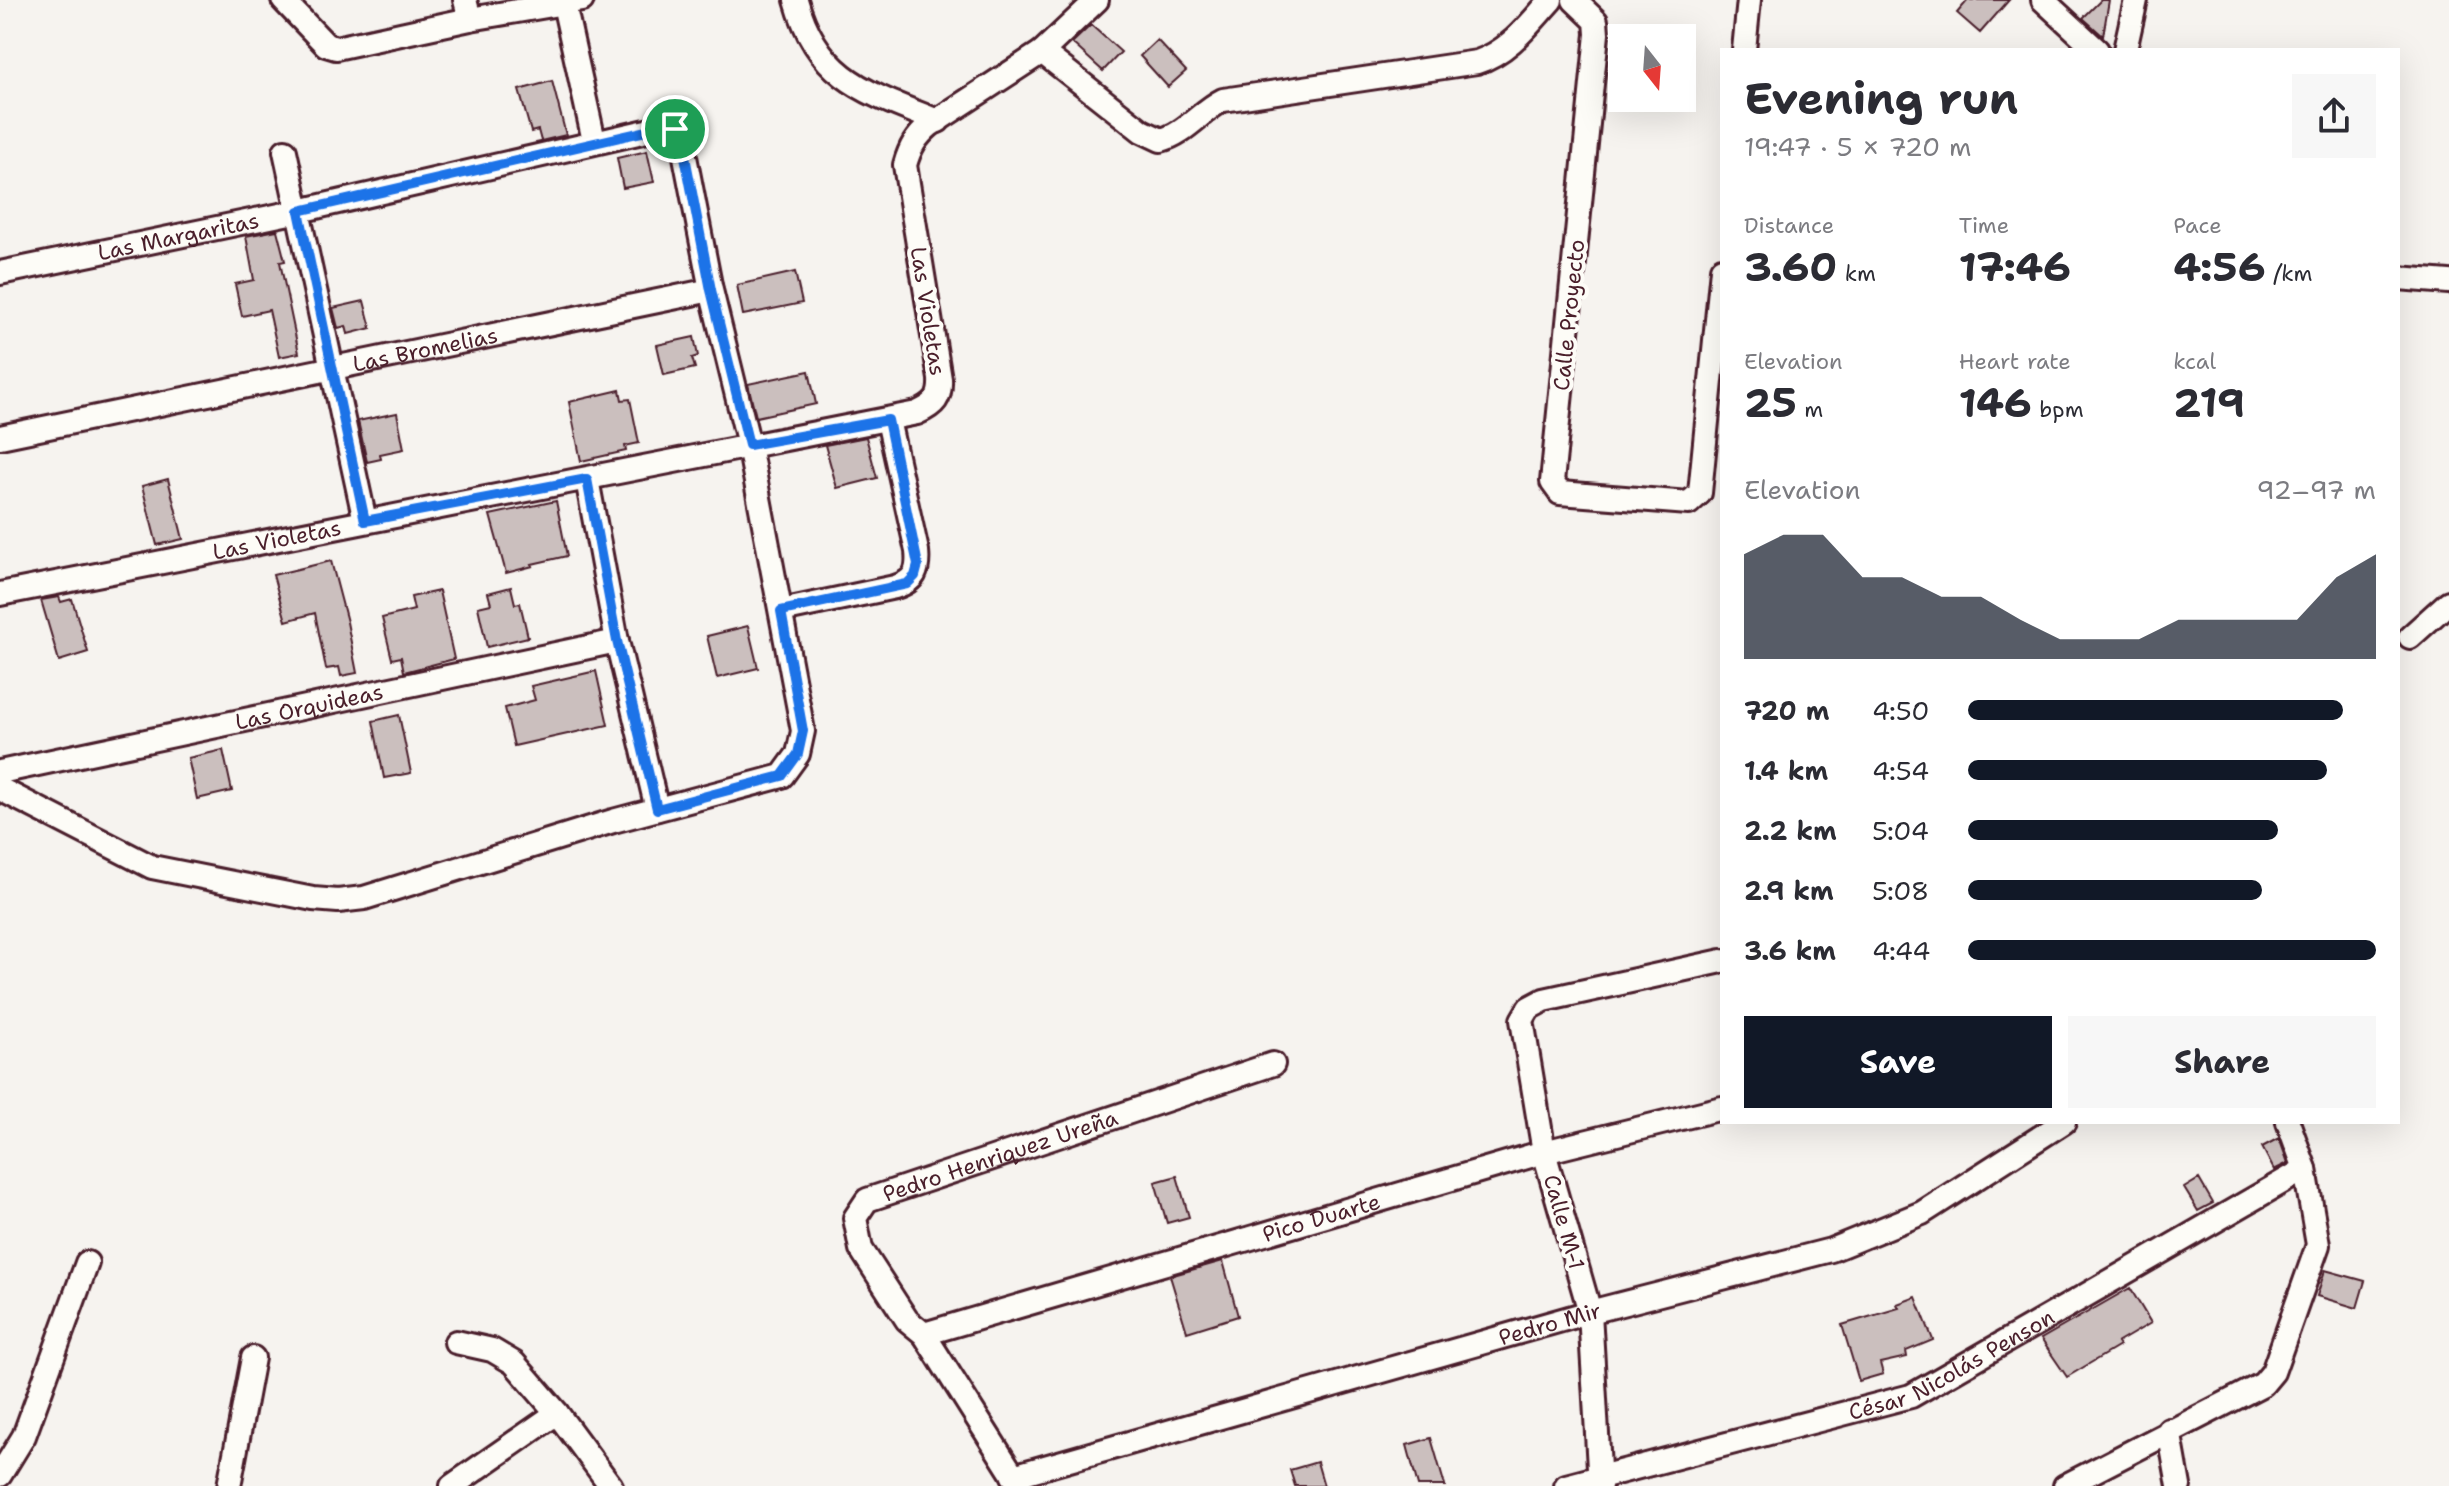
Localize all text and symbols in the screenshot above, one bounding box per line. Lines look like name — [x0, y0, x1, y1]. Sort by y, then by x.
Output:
north arrow — [1608, 24, 1696, 112]
map controls — [1608, 24, 1696, 112]
text: Evening run — [1744, 69, 2018, 128]
button: share — [2292, 74, 2376, 158]
pin — [641, 95, 709, 163]
icon: arrive — [653, 107, 697, 151]
text: 19:47 · 5 × 720 m — [1744, 129, 1972, 164]
street label: Las Margaritas — [95, 205, 261, 267]
text: Distance — [1744, 211, 1834, 240]
text: Time — [1959, 211, 2009, 240]
text: Pace — [2173, 211, 2222, 240]
street label: Calle Proyecto — [1547, 238, 1591, 392]
text: 3.60 — [1744, 240, 1837, 294]
text: 17:46 — [1959, 240, 2071, 294]
text: 4:56 — [2173, 240, 2266, 294]
street label: Las Violetas — [903, 244, 953, 378]
text: km — [1837, 259, 1876, 288]
text: /km — [2266, 259, 2312, 288]
street label: Las Bromelias — [350, 320, 500, 378]
text: Elevation — [1744, 347, 1842, 376]
text: Heart rate — [1959, 347, 2071, 376]
text: kcal — [2173, 347, 2216, 376]
text: 25 — [1744, 376, 1797, 430]
text: 146 — [1959, 376, 2032, 430]
text: 219 — [2173, 376, 2245, 430]
text: m — [1797, 395, 1823, 424]
text: bpm — [2032, 395, 2084, 424]
text: Elevation — [1744, 472, 1860, 507]
text: 92–97 m — [2257, 472, 2376, 507]
street label: Las Violetas — [210, 513, 343, 566]
street label: Las Orquideas — [232, 677, 386, 736]
text: 720 m — [1744, 693, 1829, 728]
text: 4:50 — [1872, 693, 1930, 728]
text: 1.4 km — [1744, 753, 1828, 788]
text: 4:54 — [1872, 753, 1929, 788]
text: 2.2 km — [1744, 813, 1837, 848]
text: 5:04 — [1872, 813, 1929, 848]
text: 2.9 km — [1744, 873, 1834, 908]
text: 5:08 — [1872, 873, 1929, 908]
text: 3.6 km — [1744, 933, 1836, 968]
text: 4:44 — [1872, 933, 1930, 968]
button: Save — [1744, 1016, 2052, 1108]
button: Share — [2068, 1016, 2376, 1108]
street label: Pedro Henriquez Ureña — [879, 1102, 1122, 1208]
street label: Calle M-1 — [1537, 1171, 1591, 1273]
street label: Pico Duarte — [1259, 1186, 1384, 1248]
street label: Pedro Mir — [1495, 1295, 1604, 1352]
street label: César Nicolás Penson — [1845, 1302, 2059, 1426]

